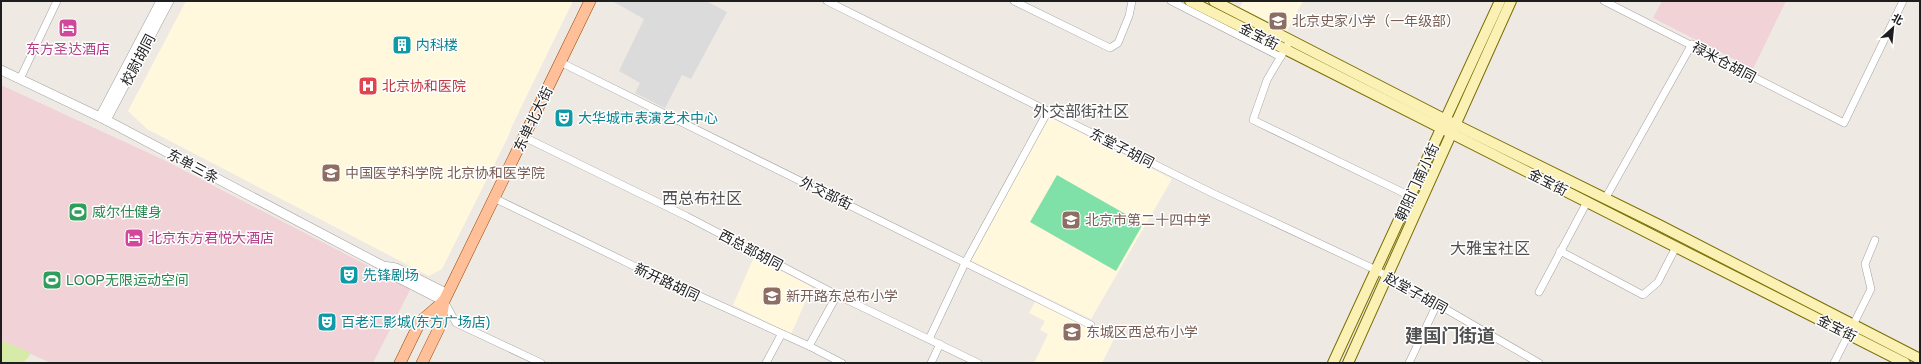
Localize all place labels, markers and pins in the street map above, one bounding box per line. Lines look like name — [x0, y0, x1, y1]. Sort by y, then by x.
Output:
school or university icon: 北京史家小学（一年级部） — [1267, 10, 1289, 32]
place label: 北京史家小学（一年级部） — [1292, 13, 1460, 29]
hotel icon: 东方圣达酒店 — [57, 17, 79, 39]
building icon: 内科楼 — [391, 34, 413, 56]
place label: 内科楼 — [416, 37, 458, 53]
place label: 东方圣达酒店 — [26, 41, 110, 57]
hospital icon: 北京协和医院 — [357, 75, 379, 97]
place label: 北京协和医院 — [382, 78, 466, 94]
theatre icon: 大华城市表演艺术中心 — [553, 107, 575, 129]
place label: 大华城市表演艺术中心 — [578, 110, 718, 126]
school or university icon: 中国医学科学院 北京协和医学院 — [320, 162, 342, 184]
place label: 中国医学科学院 北京协和医学院 — [345, 165, 545, 181]
sports icon: 威尔仕健身 — [67, 201, 89, 223]
place label: 威尔仕健身 — [92, 204, 162, 220]
school or university icon: 北京市第二十四中学 — [1060, 209, 1082, 231]
place label: 北京市第二十四中学 — [1085, 212, 1211, 228]
hotel icon: 北京东方君悦大酒店 — [123, 227, 145, 249]
place label: 北京东方君悦大酒店 — [148, 230, 274, 246]
theatre icon: 先锋剧场 — [338, 264, 360, 286]
place label: 先锋剧场 — [363, 267, 419, 283]
sports icon: LOOP无限运动空间 — [41, 269, 63, 291]
place label: LOOP无限运动空间 — [66, 272, 189, 288]
school or university icon: 新开路东总布小学 — [761, 285, 783, 307]
place label: 新开路东总布小学 — [786, 288, 898, 304]
theatre icon: 百老汇影城(东方广场店) — [316, 311, 338, 333]
place label: 百老汇影城(东方广场店) — [341, 314, 490, 330]
school or university icon: 东城区西总布小学 — [1061, 321, 1083, 343]
place label: 东城区西总布小学 — [1086, 324, 1198, 340]

